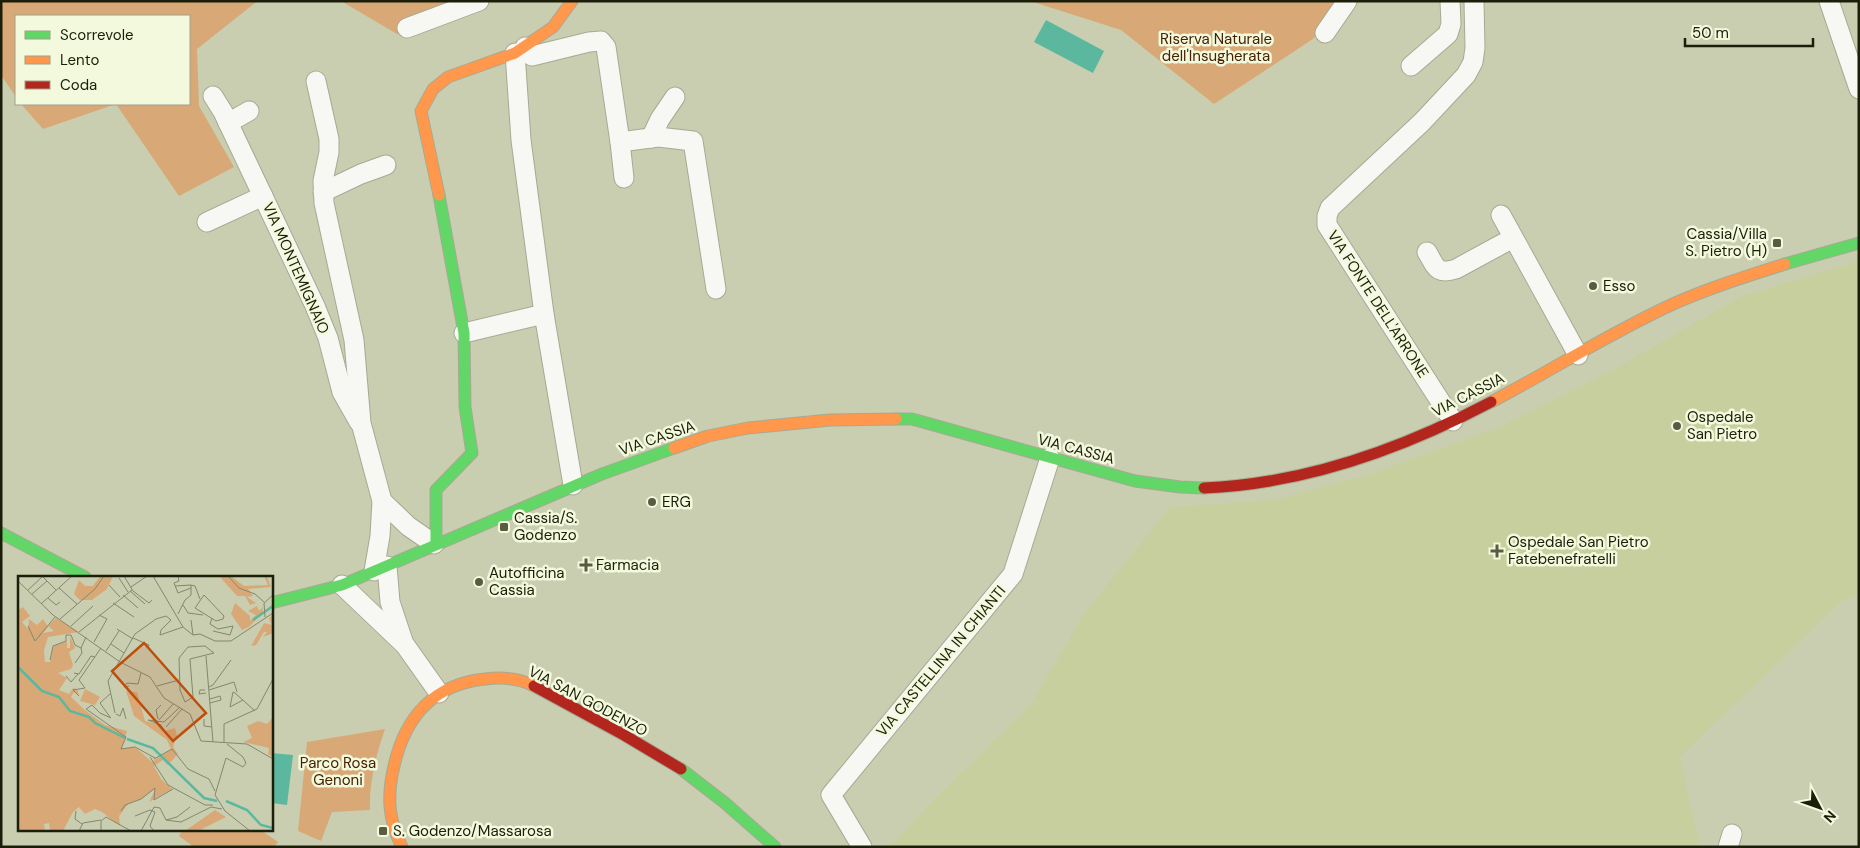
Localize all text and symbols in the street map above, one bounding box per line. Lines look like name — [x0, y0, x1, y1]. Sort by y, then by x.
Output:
legend — [15, 15, 190, 105]
scale bar — [1685, 15, 1812, 47]
text: 50 m — [1692, 23, 1729, 43]
text: Scorrevole — [60, 25, 134, 45]
park label: Riserva Naturale dell'Insugherata — [1160, 29, 1272, 66]
text: Lento — [60, 50, 99, 70]
text: Coda — [60, 75, 97, 95]
street label: VIA MONTEMIGNAIO — [258, 199, 334, 337]
place label: Cassia/Villa S. Pietro (H) — [1685, 224, 1767, 261]
street label: VIA FONTE DELL'ARRONE — [1323, 227, 1433, 381]
marker: Cassia/Villa S. Pietro (H) — [1771, 237, 1783, 249]
place label: Esso — [1603, 276, 1636, 296]
marker: Esso — [1587, 280, 1599, 292]
street label: VIA CASSIA — [1428, 368, 1508, 422]
place label: Ospedale San Pietro — [1687, 407, 1757, 444]
street label: VIA CASSIA — [616, 416, 698, 460]
marker: Ospedale San Pietro — [1671, 420, 1683, 432]
street label: VIA CASSIA — [1035, 429, 1117, 469]
place label: ERG — [662, 492, 691, 512]
marker: ERG — [646, 496, 658, 508]
place label: Cassia/S. Godenzo — [514, 508, 577, 545]
marker: Cassia/S. Godenzo — [498, 521, 510, 533]
place label: Ospedale San Pietro Fatebenefratelli — [1508, 532, 1649, 569]
marker: Ospedale San Pietro Fatebenefratelli — [1490, 544, 1504, 558]
place label: Farmacia — [596, 555, 659, 575]
marker: Farmacia — [580, 559, 592, 571]
place label: Autofficina Cassia — [489, 563, 564, 600]
inset map — [18, 576, 272, 830]
marker: Autofficina Cassia — [473, 576, 485, 588]
street label: VIA CASTELLINA IN CHIANTI — [872, 581, 1010, 741]
street label: VIA SAN GODENZO — [525, 661, 651, 741]
park label: Parco Rosa Genoni — [300, 753, 376, 790]
north arrow — [1795, 783, 1845, 833]
text: N — [1820, 807, 1840, 826]
place label: S. Godenzo/Massarosa — [393, 821, 552, 841]
marker: S. Godenzo/Massarosa — [377, 825, 389, 837]

